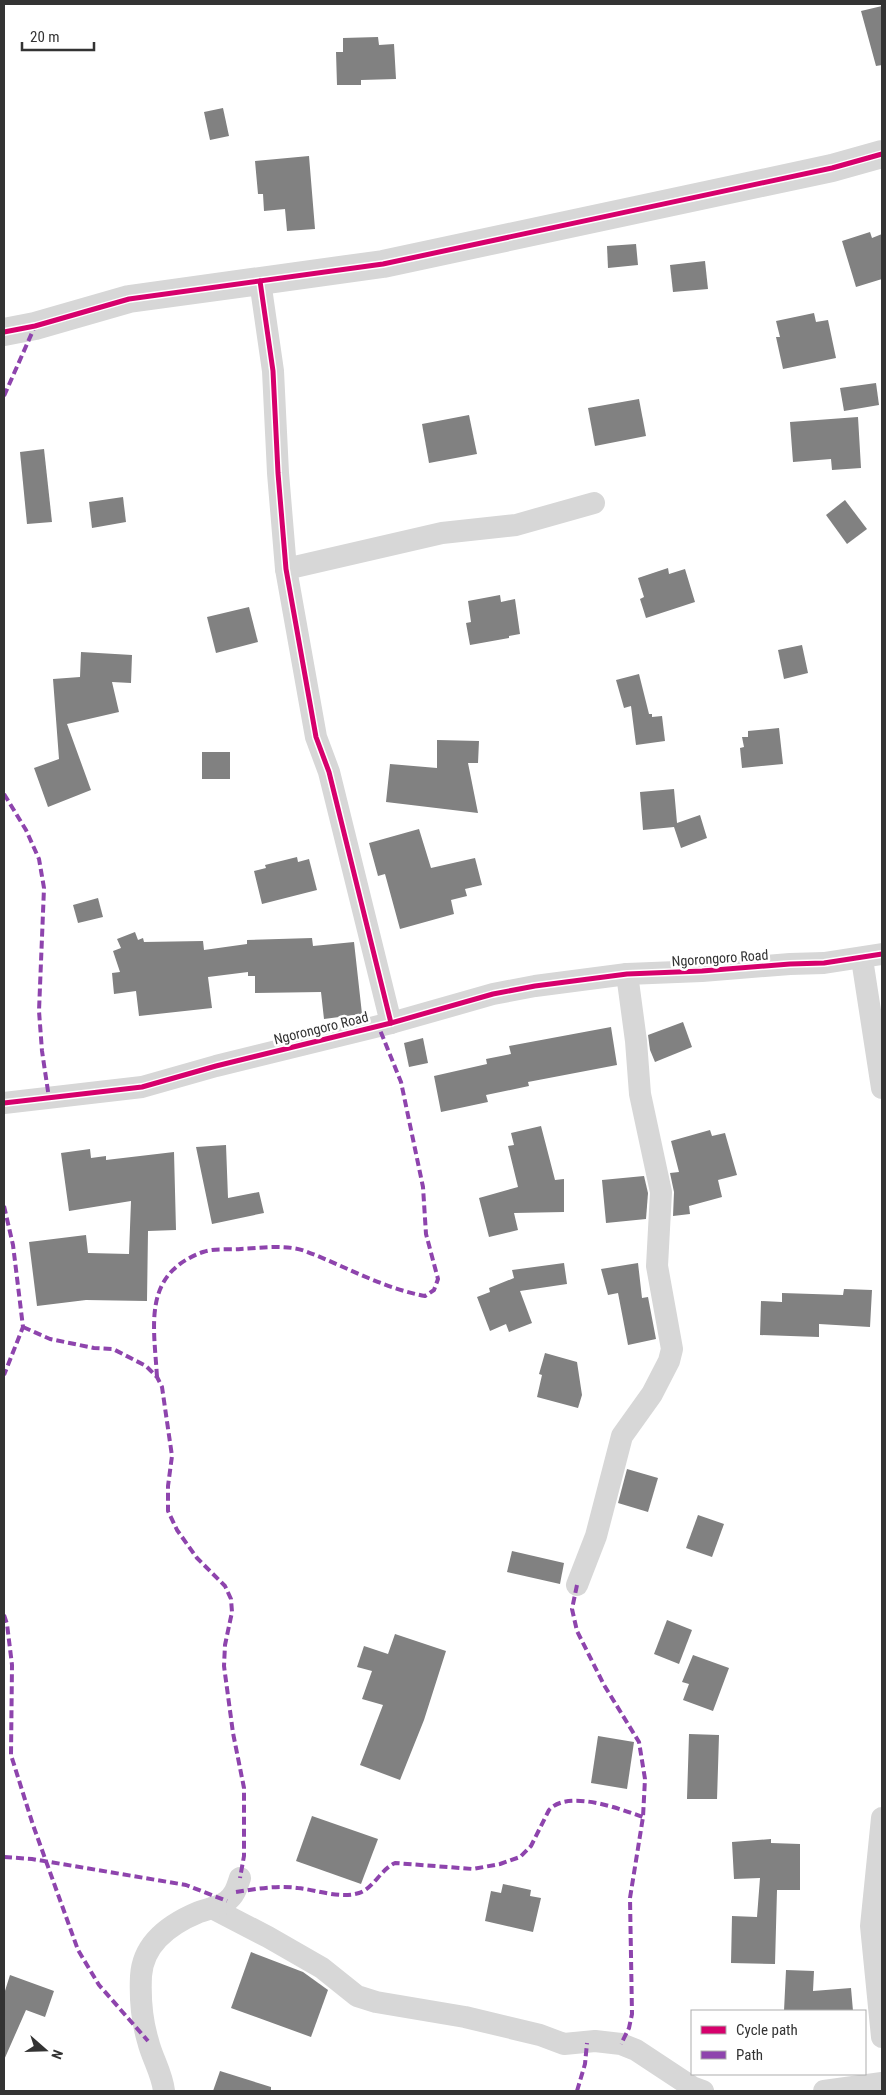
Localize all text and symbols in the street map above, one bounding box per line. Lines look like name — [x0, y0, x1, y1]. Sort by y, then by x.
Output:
scale bar — [22, 20, 95, 52]
text: 20 m — [30, 28, 60, 46]
street label: Ngorongoro Road — [671, 947, 769, 969]
street label: Ngorongoro Road — [272, 1009, 370, 1047]
legend — [691, 2010, 866, 2075]
text: Cycle path — [736, 2021, 798, 2039]
north arrow — [20, 2025, 70, 2075]
text: Path — [736, 2046, 763, 2064]
text: N — [48, 2048, 66, 2061]

